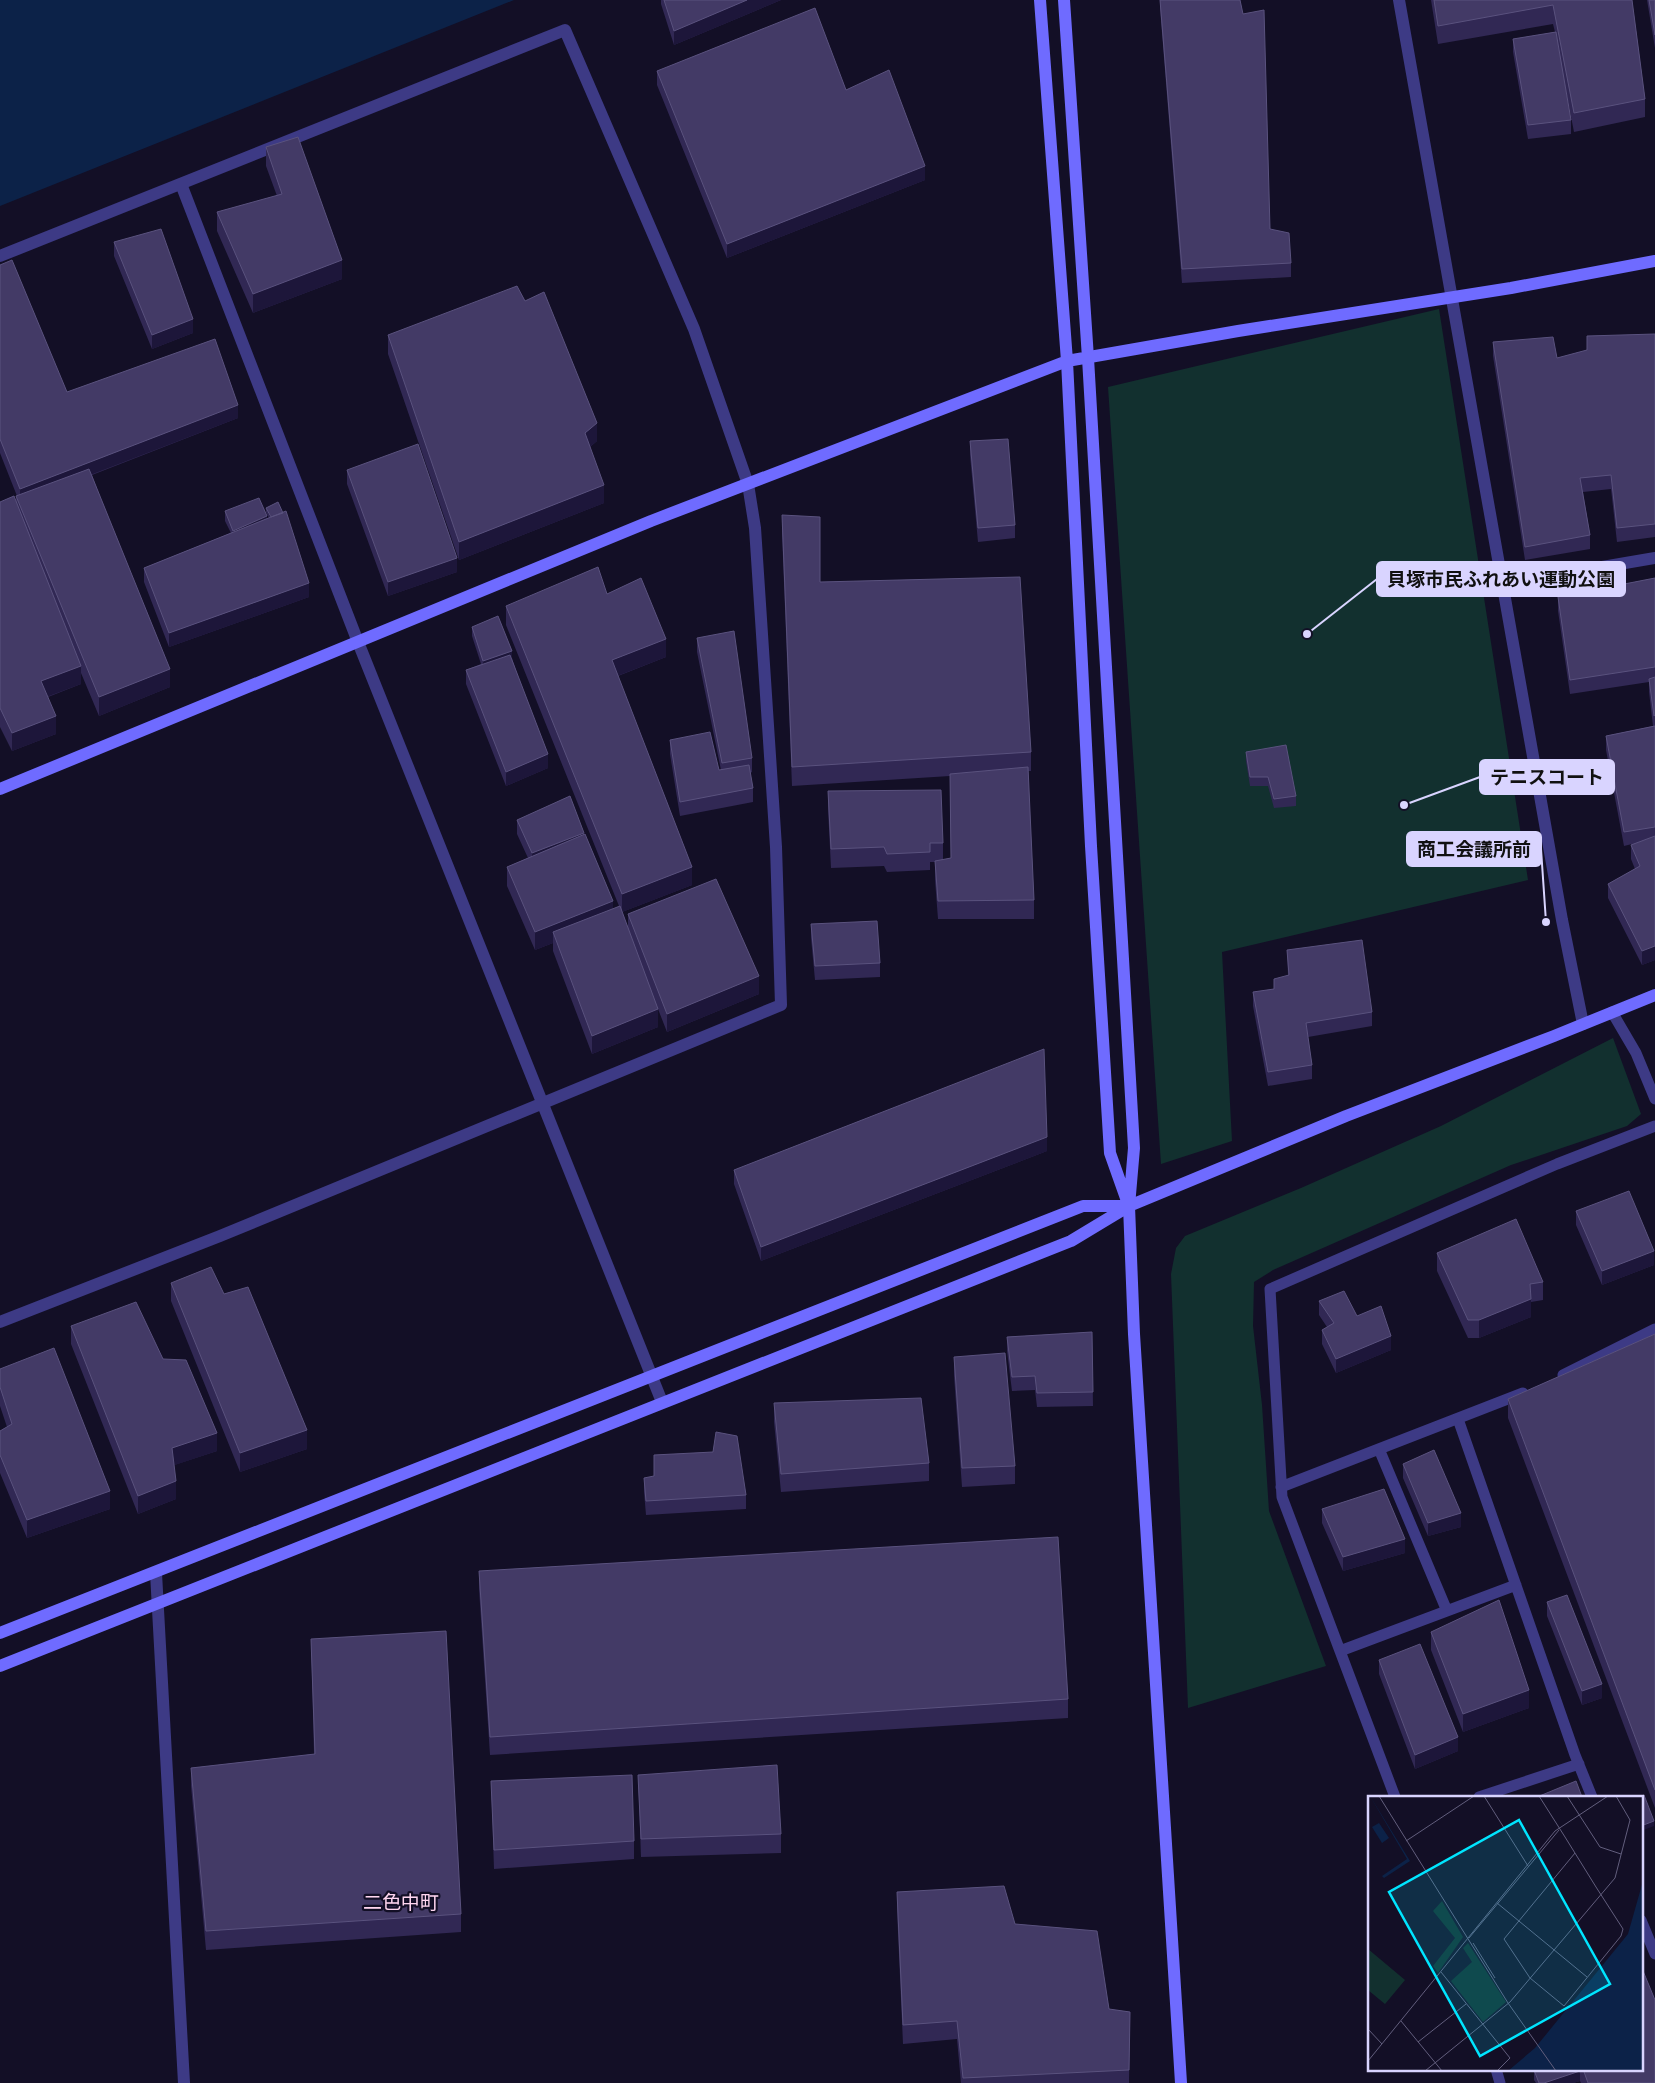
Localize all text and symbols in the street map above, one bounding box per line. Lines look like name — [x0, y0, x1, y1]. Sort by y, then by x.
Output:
callout: 貝塚市民ふれあい運動公園 — [1377, 562, 1625, 596]
text: 貝塚市民ふれあい運動公園 — [1387, 567, 1615, 591]
callout: テニスコート — [1480, 760, 1614, 794]
text: テニスコート — [1490, 765, 1604, 789]
callout: 商工会議所前 — [1407, 832, 1541, 866]
text: 商工会議所前 — [1417, 837, 1531, 861]
inset map — [1368, 1796, 1642, 2070]
district label: 二色中町 — [363, 1890, 439, 1914]

